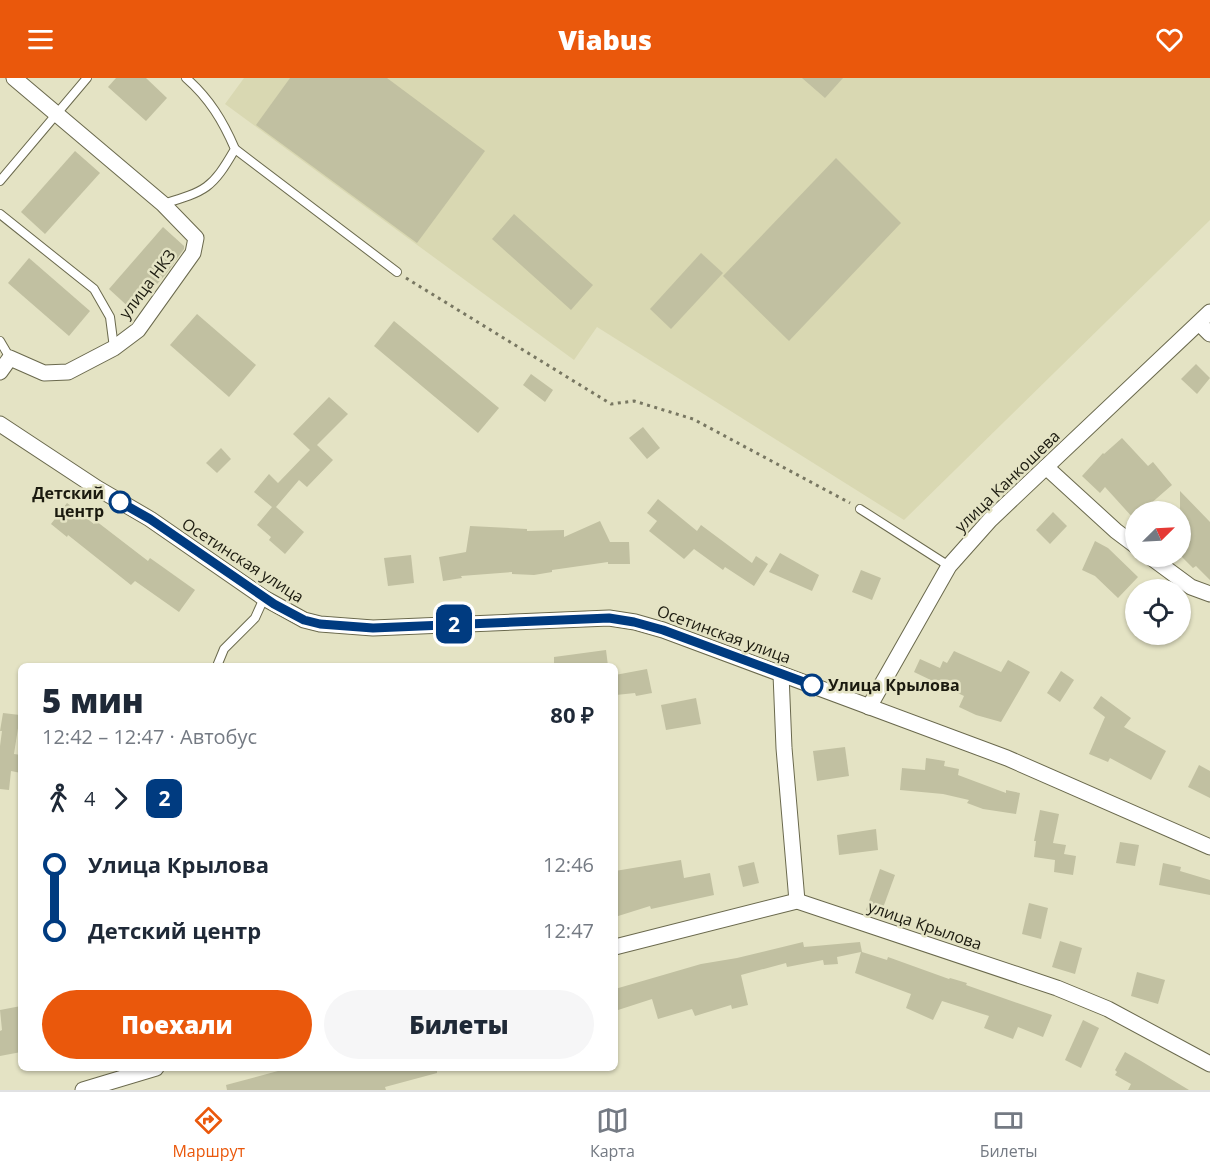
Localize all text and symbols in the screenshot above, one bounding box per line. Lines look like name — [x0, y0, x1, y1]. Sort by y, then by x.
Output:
text: Viabus — [558, 21, 652, 58]
icon: menu — [24, 23, 57, 56]
icon: heart — [1153, 23, 1186, 56]
street label: улица НКЗ — [114, 245, 180, 323]
street label: улица Канкошева — [950, 425, 1064, 537]
place label: Детский центр — [32, 482, 104, 522]
marker: Детский центр — [109, 491, 131, 513]
north arrow — [1125, 501, 1191, 567]
map controls — [1125, 501, 1191, 645]
street label: Осетинская улица — [178, 512, 308, 608]
button: locate — [1125, 579, 1191, 645]
street label: Осетинская улица — [654, 600, 794, 668]
line badge: 2 — [434, 604, 474, 644]
text: 2 — [448, 610, 460, 638]
marker: Улица Крылова — [801, 674, 823, 696]
place label: Улица Крылова — [828, 674, 960, 696]
text: 5 мин — [42, 678, 144, 723]
text: 80 ₽ — [550, 699, 594, 729]
text: 12:42 – 12:47 · Автобус — [42, 723, 257, 750]
icon: walk — [42, 782, 75, 815]
icon: forward — [104, 782, 137, 815]
text: 2 — [158, 784, 170, 812]
text: 4 — [84, 785, 95, 812]
text: Улица Крылова — [88, 849, 269, 879]
text: 12:46 — [543, 851, 594, 878]
street label: улица Крылова — [865, 895, 985, 955]
text: Детский центр — [88, 915, 261, 945]
text: 12:47 — [543, 917, 594, 944]
button: Поехали — [42, 990, 312, 1059]
button: Билеты — [324, 990, 594, 1059]
tab: Маршрут — [172, 1104, 245, 1162]
tab: Карта — [590, 1104, 635, 1162]
tab: Билеты — [980, 1104, 1038, 1162]

